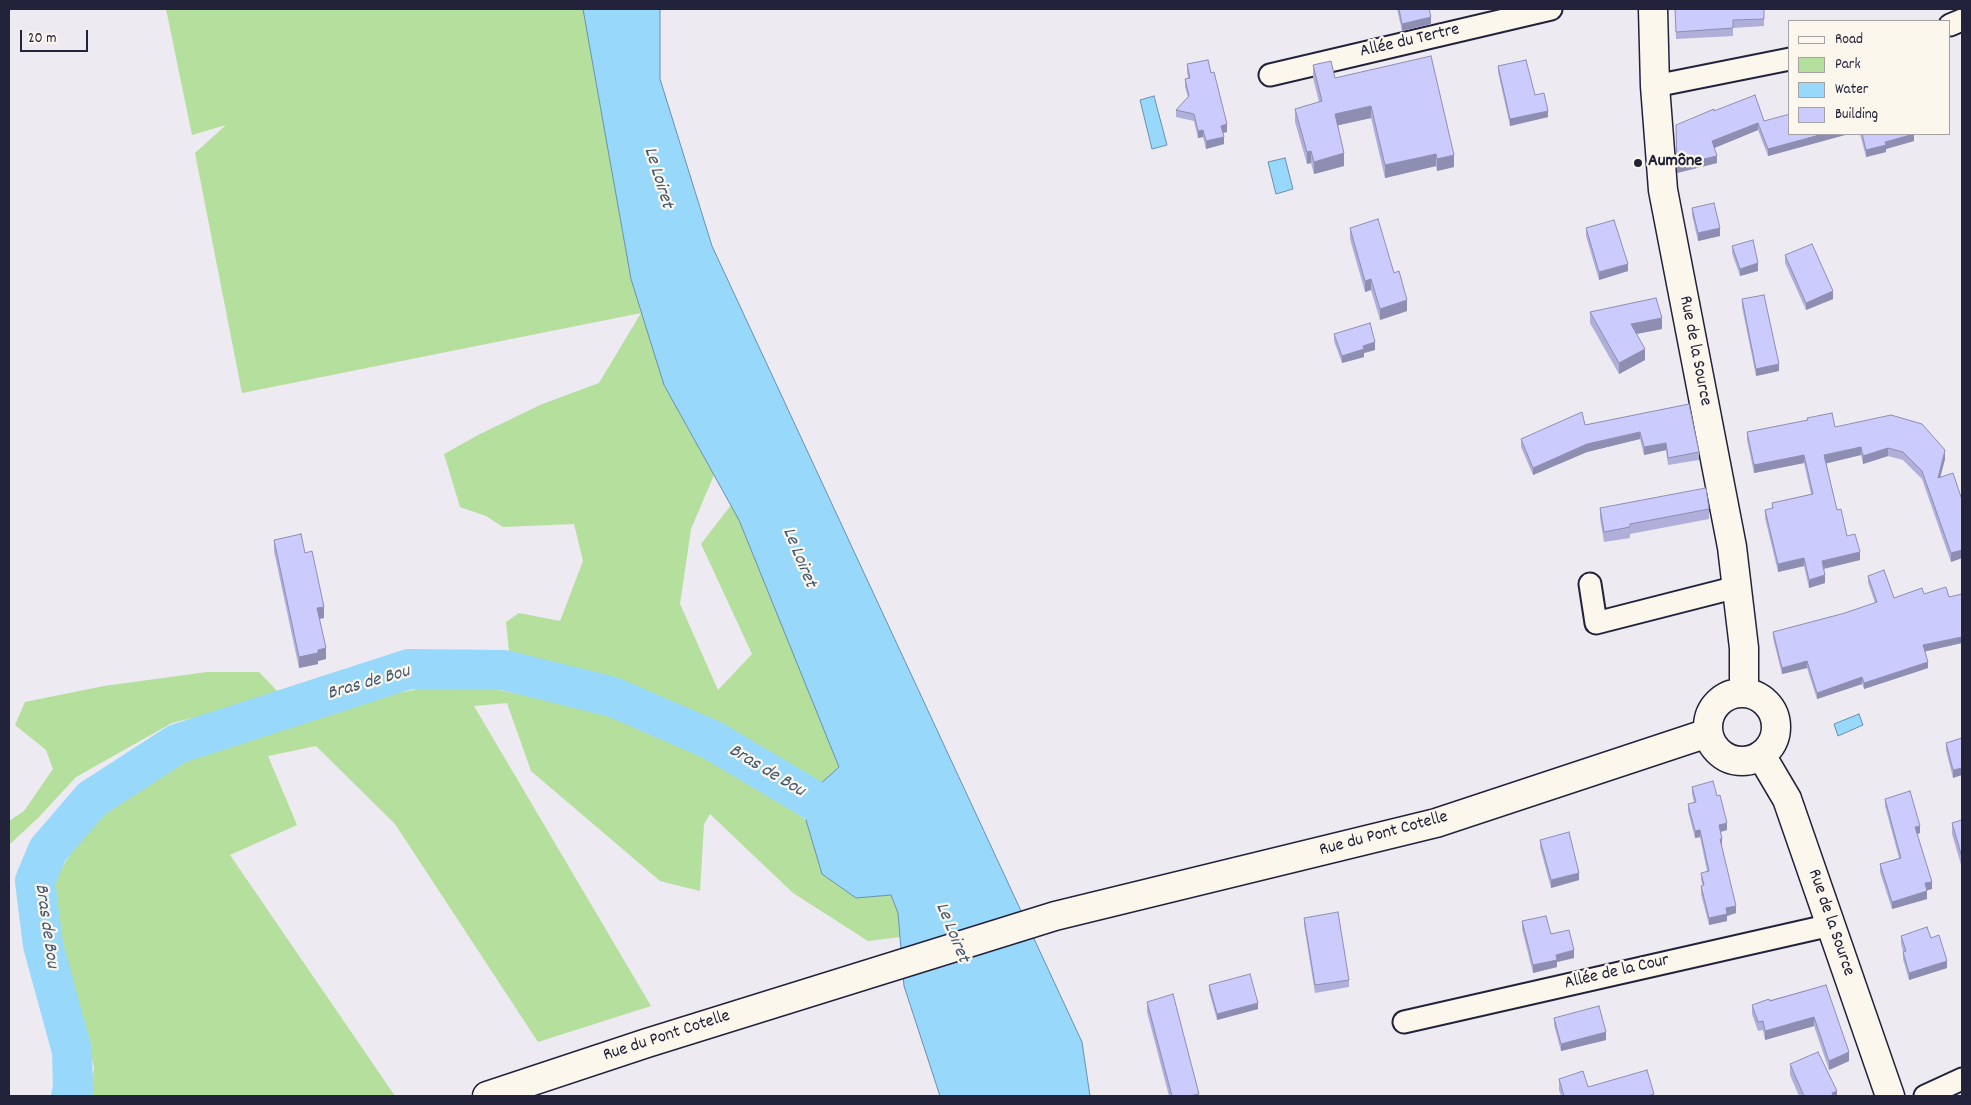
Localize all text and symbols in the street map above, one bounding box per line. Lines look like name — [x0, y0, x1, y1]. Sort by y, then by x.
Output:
scale bar — [22, 20, 90, 52]
street label: Allée du Tertre — [1358, 20, 1462, 64]
legend — [1788, 20, 1951, 135]
text: 20 m — [28, 28, 56, 50]
text: Road — [1835, 29, 1863, 51]
text: Park — [1835, 54, 1861, 76]
text: Water — [1835, 79, 1868, 101]
text: Building — [1835, 104, 1878, 126]
water label: Le Loiret — [637, 145, 677, 211]
place label: Aumône — [1648, 152, 1702, 174]
marker: Aumône — [1632, 157, 1644, 169]
street label: Rue de la Source — [1673, 294, 1715, 408]
water label: Le Loiret — [776, 525, 820, 591]
water label: Bras de Bou — [325, 661, 413, 707]
water label: Bras de Bou — [724, 740, 808, 804]
street label: Rue du Pont Cotelle — [1317, 807, 1451, 863]
street label: Rue de la Source — [1802, 867, 1858, 979]
water label: Bras de Bou — [28, 883, 62, 969]
water label: Le Loiret — [929, 900, 973, 966]
street label: Allée de la Cour — [1563, 950, 1671, 996]
street label: Rue du Pont Cotelle — [601, 1006, 733, 1068]

